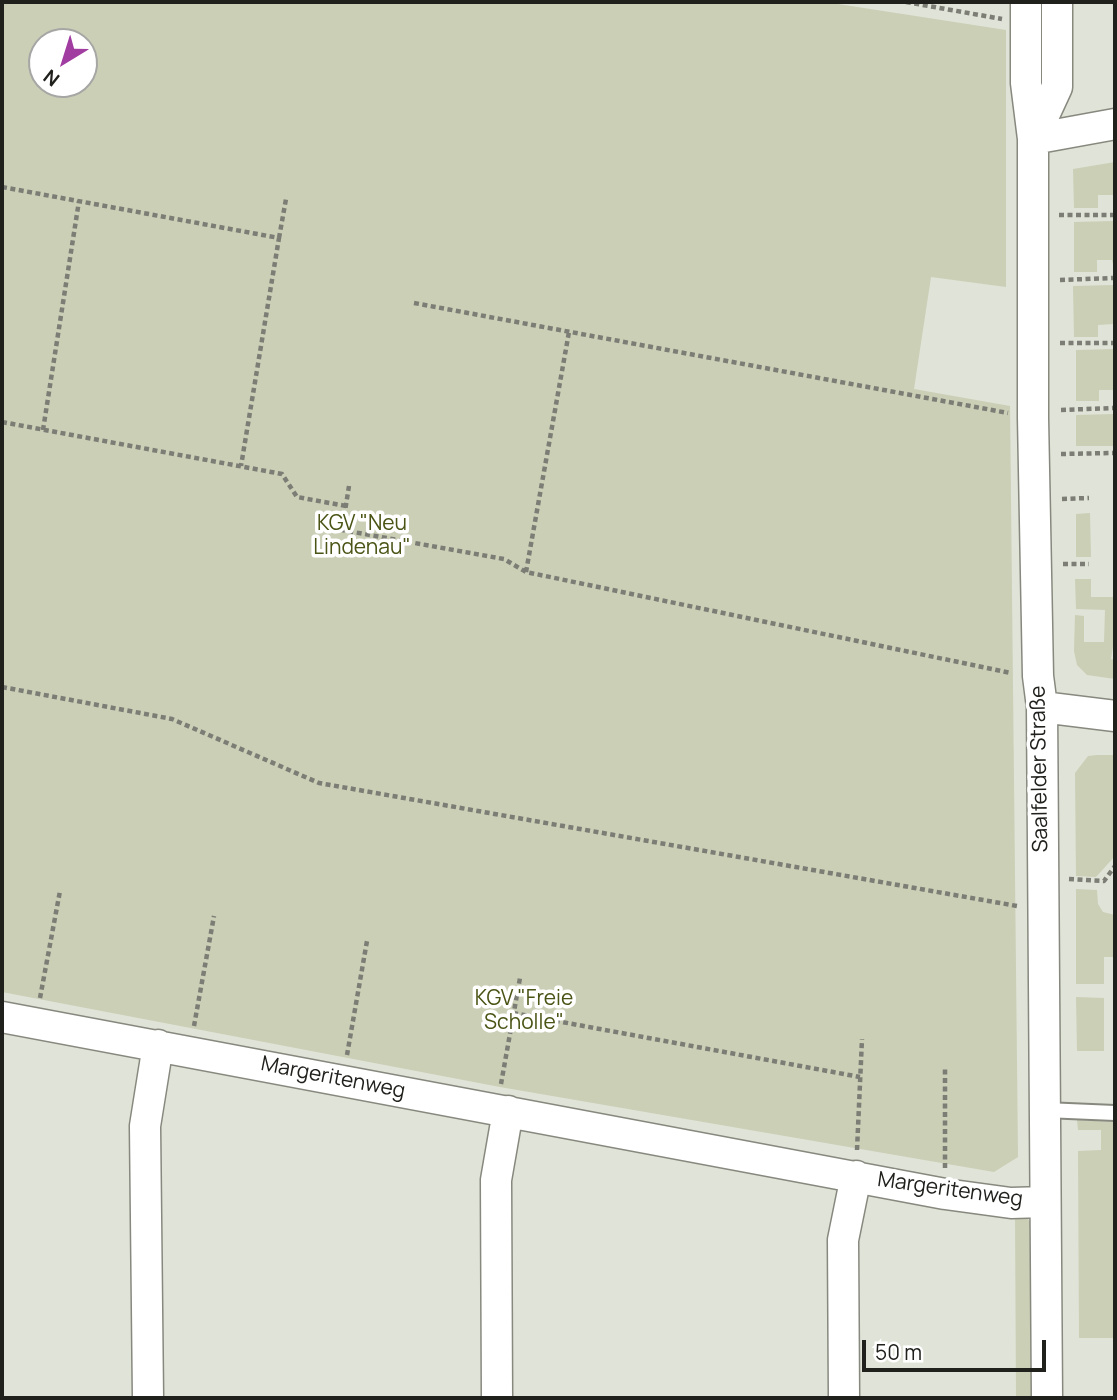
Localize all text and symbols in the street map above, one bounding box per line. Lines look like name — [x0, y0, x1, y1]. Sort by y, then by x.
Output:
north arrow — [28, 28, 98, 98]
text: N — [38, 64, 65, 92]
park label: KGV "Neu Lindenau" — [313, 511, 411, 561]
street label: Saalfelder Straße — [1026, 685, 1054, 853]
park label: KGV "Freie Scholle" — [475, 986, 573, 1036]
street label: Margeritenweg — [259, 1052, 407, 1104]
street label: Margeritenweg — [876, 1167, 1024, 1213]
scale bar — [865, 1326, 1049, 1370]
text: 50 m — [875, 1338, 922, 1366]

